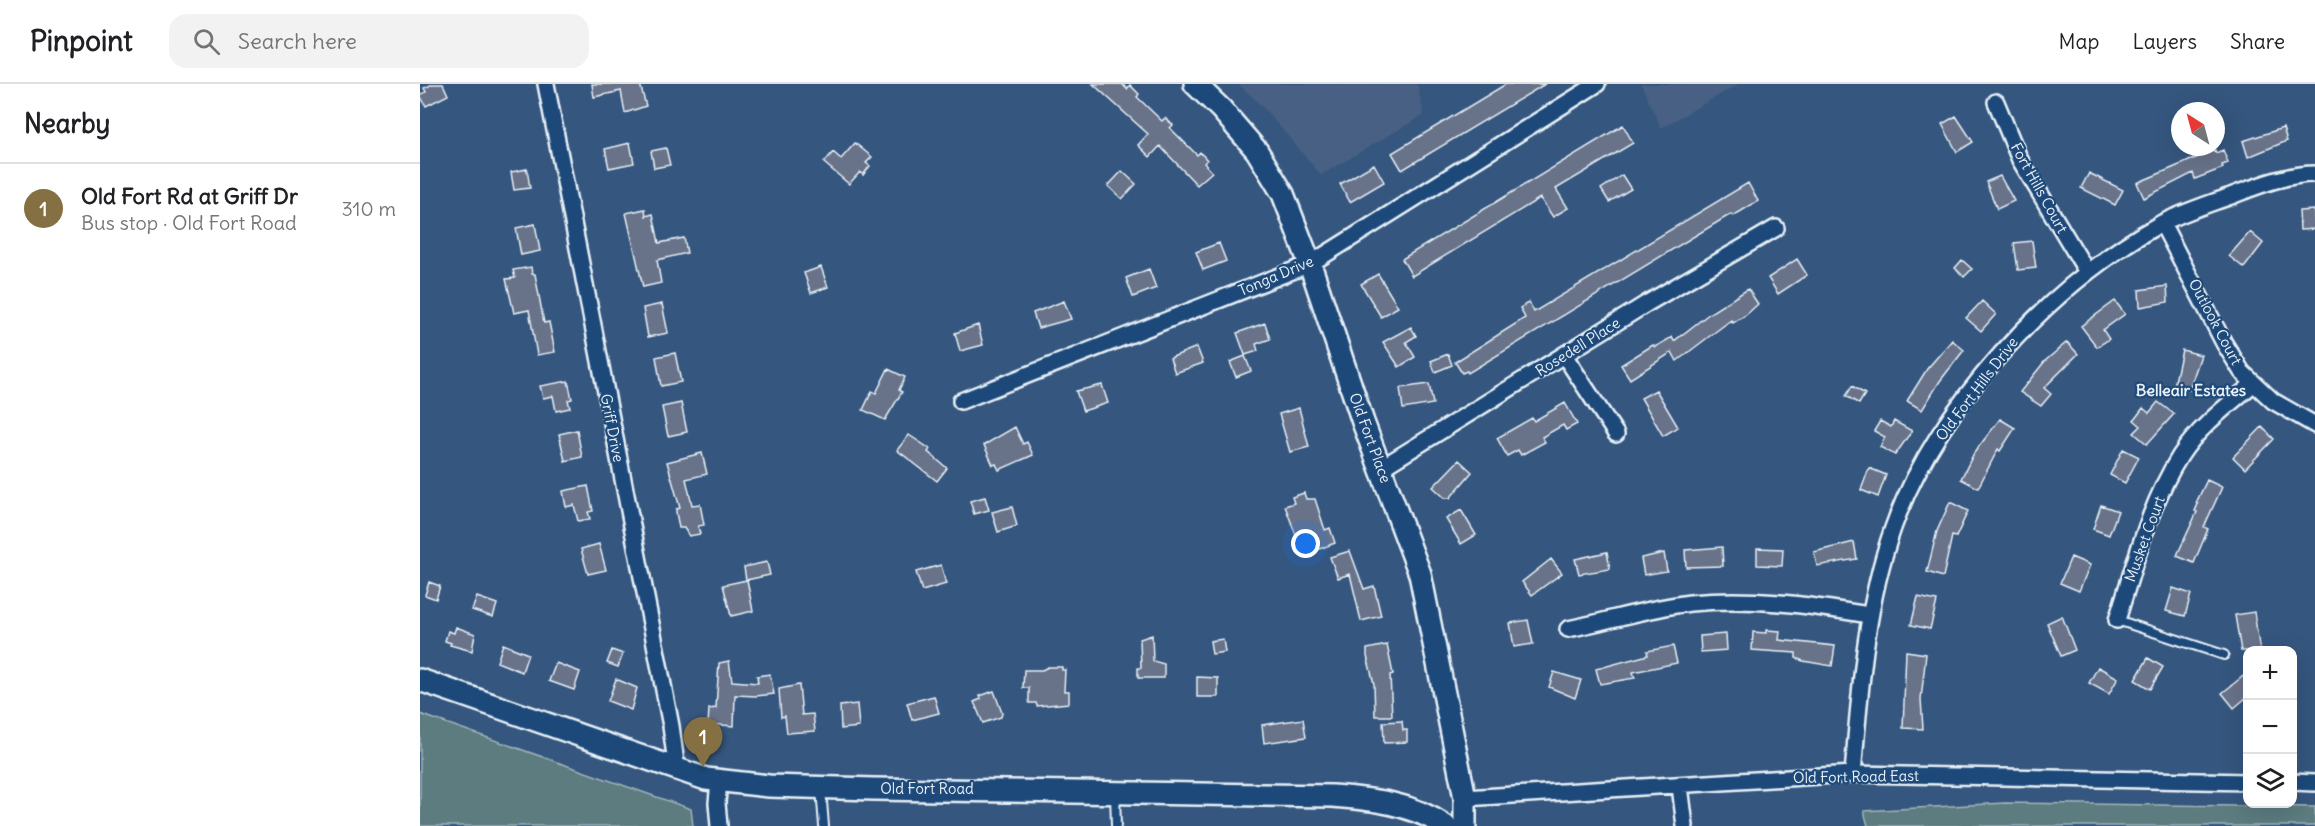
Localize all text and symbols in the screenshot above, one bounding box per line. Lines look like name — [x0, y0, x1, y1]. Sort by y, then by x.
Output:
search box — [169, 14, 589, 68]
text: Pinpoint — [30, 23, 133, 59]
icon: search — [190, 25, 223, 58]
text: Search here — [238, 27, 357, 55]
text: Map — [2059, 28, 2099, 55]
text: Layers — [2132, 28, 2197, 55]
text: Share — [2230, 28, 2285, 55]
north arrow — [2171, 102, 2225, 156]
text: Nearby — [24, 107, 110, 140]
street label: Fort Hills Court — [2007, 139, 2072, 236]
text: Old Fort Rd at Griff Dr — [81, 182, 298, 210]
text: 1 — [40, 196, 47, 221]
text: 310 m — [341, 196, 396, 221]
text: Bus stop · Old Fort Road — [81, 210, 297, 235]
street label: Tonga Drive — [1235, 251, 1316, 300]
street label: Outlook Court — [2185, 275, 2246, 368]
street label: Rosedell Place — [1532, 313, 1624, 380]
street label: Old Fort Hills Drive — [1931, 333, 2022, 444]
district label: Belleair Estates — [2136, 380, 2246, 400]
street label: Old Fort Place — [1345, 390, 1396, 486]
street label: Griff Drive — [597, 392, 628, 464]
street label: Musket Court — [2120, 493, 2169, 584]
your location — [1291, 529, 1320, 558]
map controls — [2243, 646, 2297, 808]
button: + — [2243, 646, 2297, 700]
button: − — [2243, 700, 2297, 754]
pin: 1 — [684, 718, 722, 767]
button: layers — [2243, 754, 2297, 808]
street label: Old Fort Road East — [1793, 766, 1919, 787]
street label: Old Fort Road — [880, 779, 974, 798]

